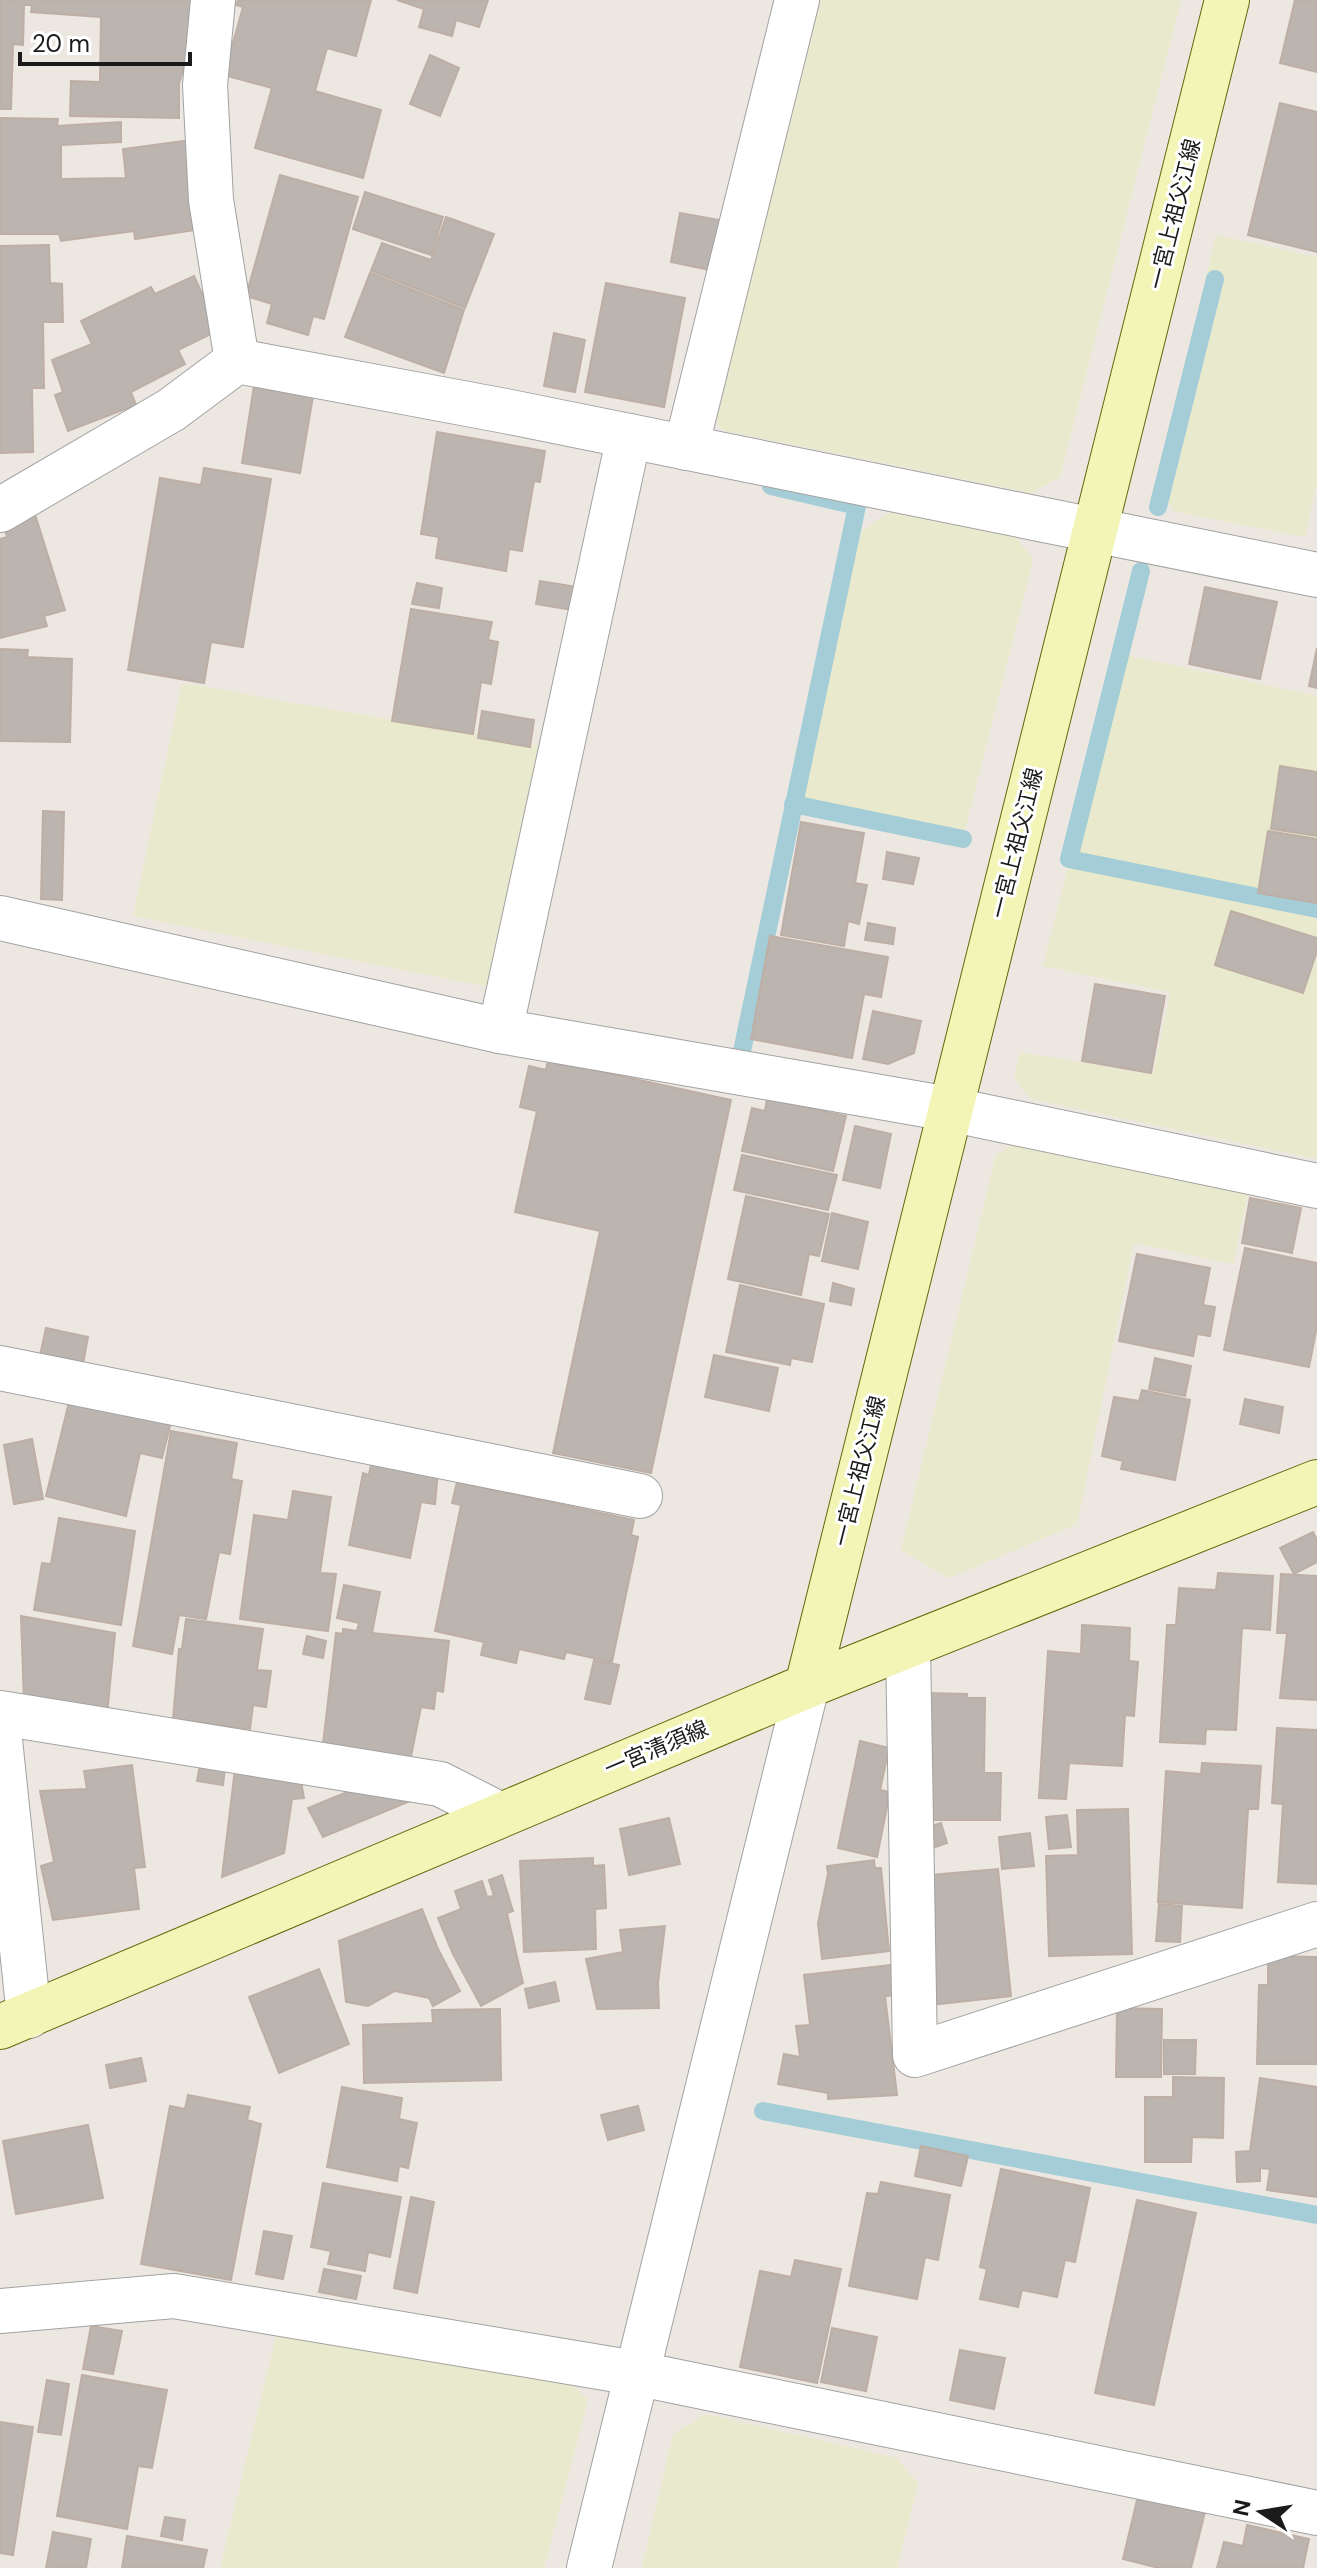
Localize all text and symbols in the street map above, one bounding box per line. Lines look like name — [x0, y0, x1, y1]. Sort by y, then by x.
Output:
scale bar — [20, 16, 190, 66]
text: 20 m — [32, 28, 90, 59]
street label: 一宮上祖父江線 — [1142, 136, 1207, 292]
street label: 一宮上祖父江線 — [984, 765, 1049, 921]
street label: 一宮上祖父江線 — [827, 1393, 892, 1549]
street label: 一宮清須線 — [600, 1714, 712, 1783]
north arrow — [1221, 2472, 1301, 2552]
text: N — [1226, 2497, 1258, 2519]

